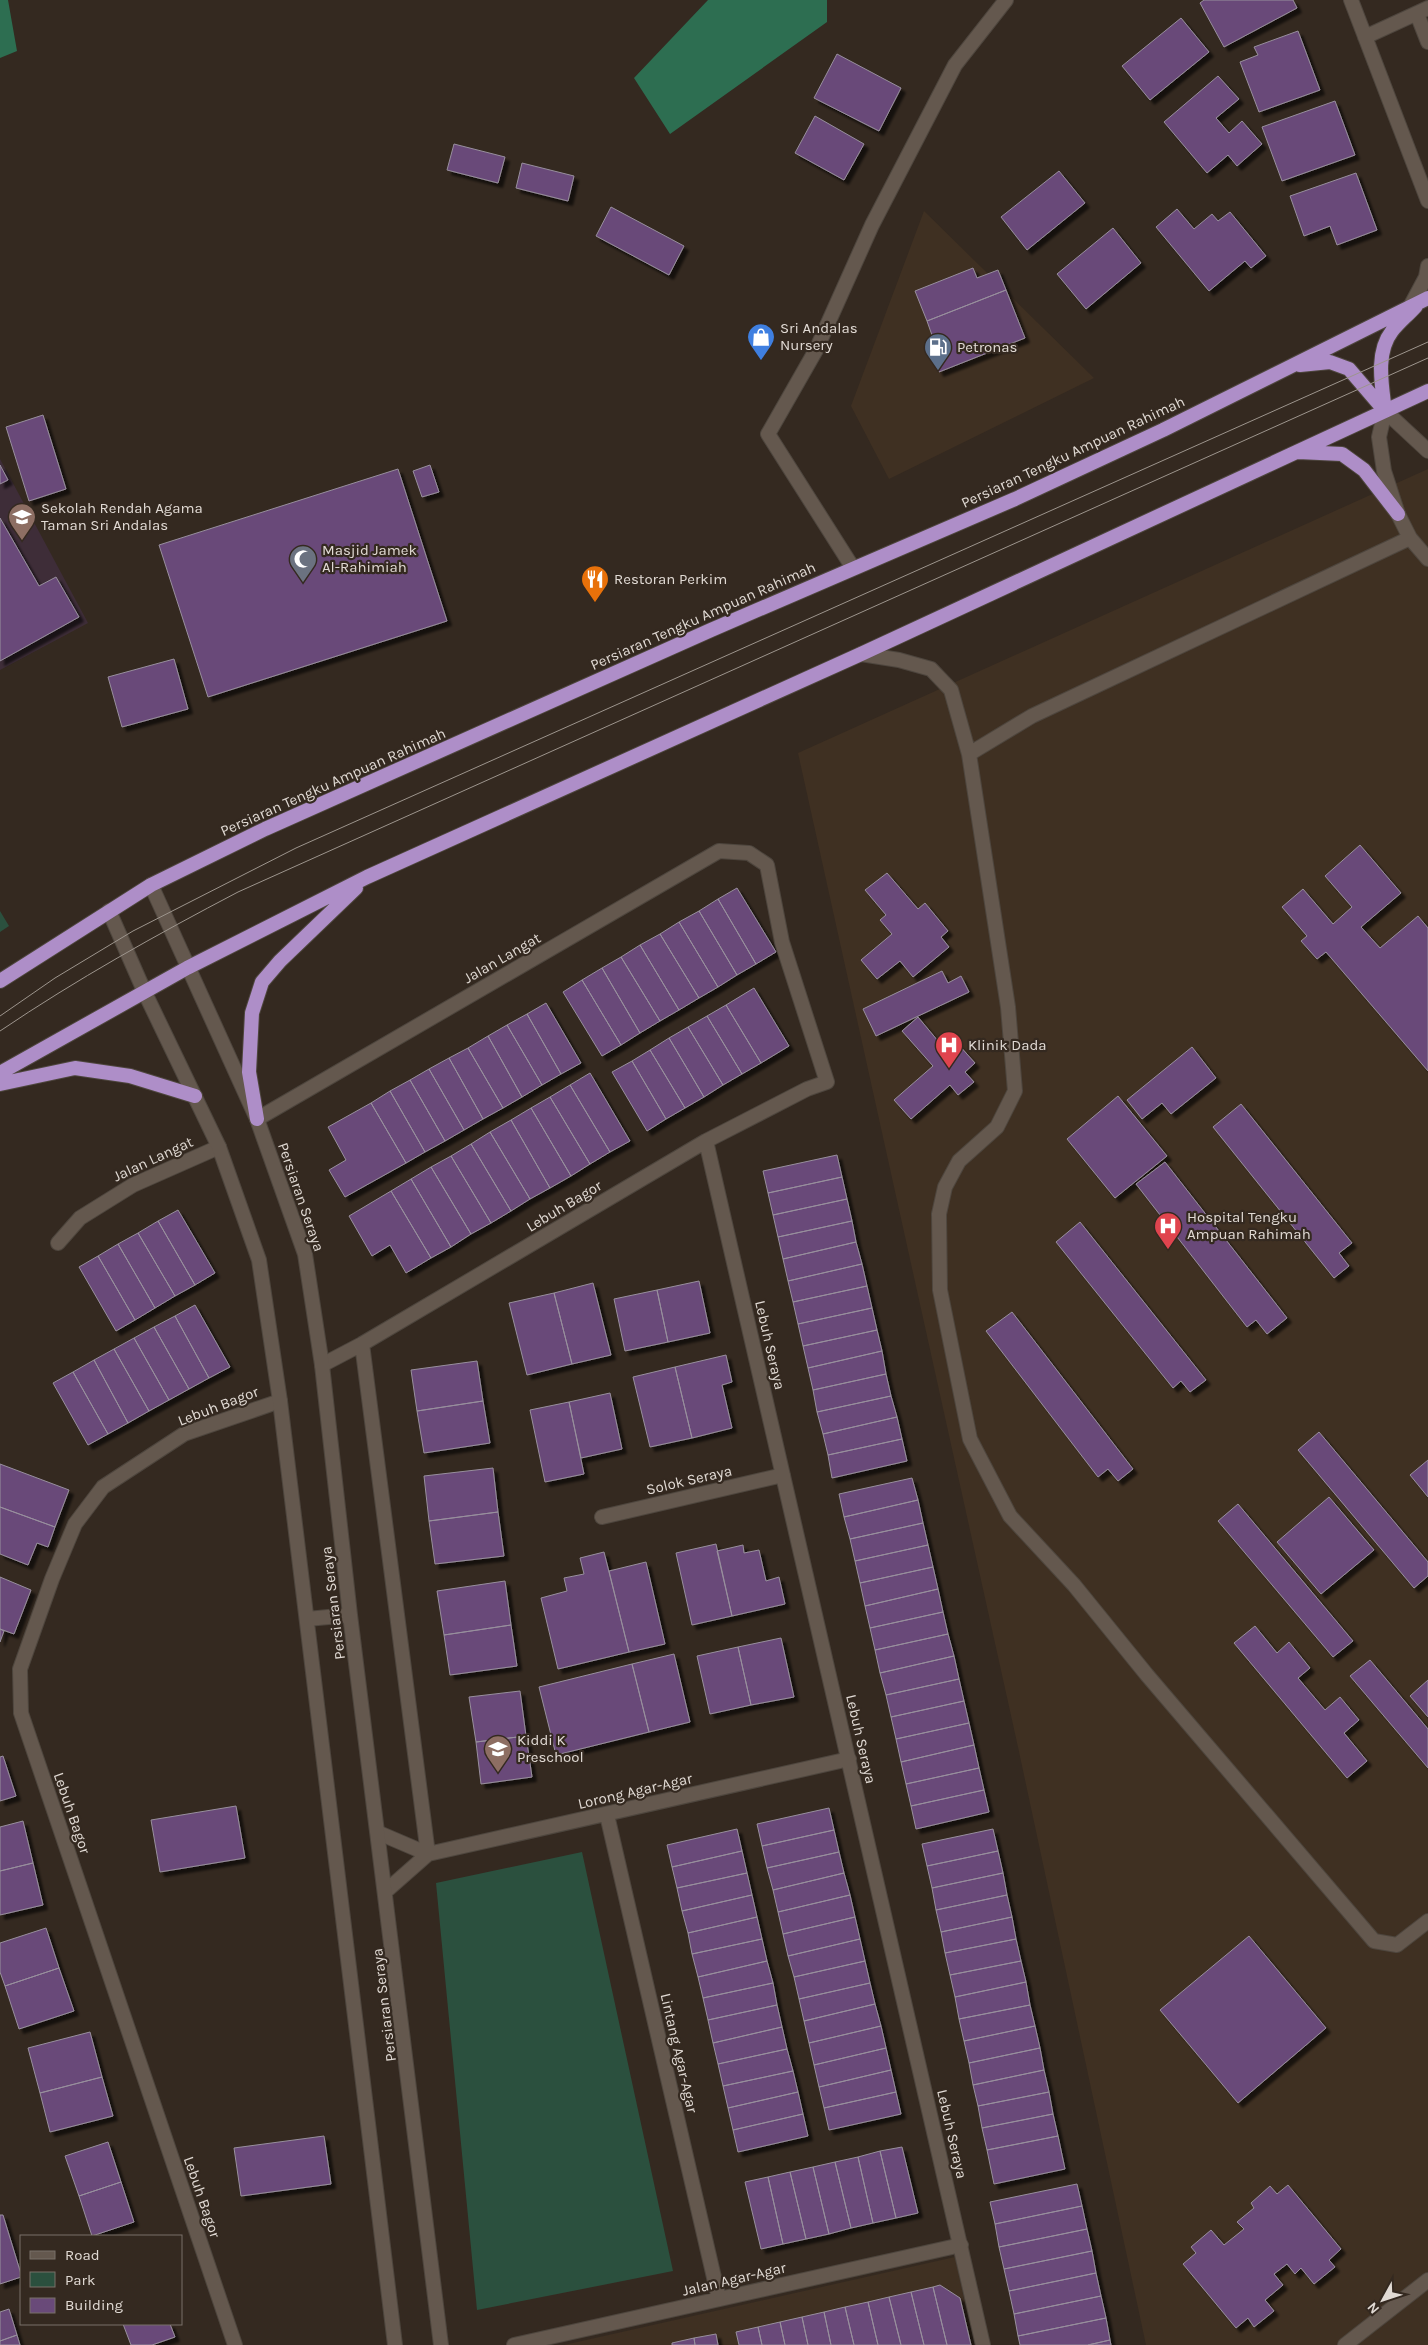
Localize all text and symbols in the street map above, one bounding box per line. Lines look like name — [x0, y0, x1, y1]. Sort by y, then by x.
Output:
place label: Sri Andalas Nursery — [780, 319, 858, 354]
shop icon: Sri Andalas Nursery — [746, 322, 776, 361]
fuel station icon: Petronas — [923, 332, 953, 371]
place label: Petronas — [957, 338, 1017, 356]
street label: Persiaran Tengku Ampuan Rahimah — [958, 392, 1188, 512]
place label: Sekolah Rendah Agama Taman Sri Andalas — [41, 499, 203, 534]
school or university icon: Sekolah Rendah Agama Taman Sri Andalas — [7, 502, 37, 541]
place label: Masjid Jamek Al-Rahimiah — [322, 541, 417, 576]
mosque icon: Masjid Jamek Al-Rahimiah — [288, 544, 318, 583]
street label: Persiaran Tengku Ampuan Rahimah — [588, 558, 818, 674]
restaurant icon: Restoran Perkim — [580, 564, 610, 603]
place label: Restoran Perkim — [614, 570, 727, 588]
street label: Persiaran Tengku Ampuan Rahimah — [218, 724, 448, 840]
street label: Jalan Langat — [460, 929, 544, 987]
hospital icon: Klinik Dada — [934, 1030, 964, 1069]
place label: Klinik Dada — [968, 1036, 1047, 1054]
street label: Jalan Langat — [110, 1133, 196, 1185]
street label: Persiaran Seraya — [274, 1140, 328, 1254]
street label: Lebuh Bagor — [523, 1176, 606, 1236]
place label: Hospital Tengku Ampuan Rahimah — [1187, 1208, 1311, 1243]
hospital icon: Hospital Tengku Ampuan Rahimah — [1153, 1211, 1183, 1250]
street label: Lebuh Seraya — [751, 1299, 789, 1391]
street label: Lebuh Bagor — [175, 1382, 261, 1430]
street label: Solok Seraya — [644, 1461, 734, 1499]
street label: Persiaran Seraya — [317, 1545, 349, 1661]
street label: Lebuh Seraya — [842, 1693, 880, 1785]
place label: Kiddi K Preschool — [517, 1731, 584, 1766]
school or university icon: Kiddi K Preschool — [483, 1734, 513, 1773]
street label: Lorong Agar-Agar — [576, 1769, 694, 1813]
street label: Lebuh Bagor — [50, 1770, 95, 1857]
street label: Persiaran Seraya — [368, 1947, 400, 2063]
street label: Lintang Agar-Agar — [656, 1991, 702, 2115]
street label: Lebuh Seraya — [933, 2088, 971, 2180]
street label: Lebuh Bagor — [180, 2154, 225, 2241]
legend — [20, 2235, 182, 2325]
text: Road — [65, 2246, 100, 2264]
street label: Jalan Agar-Agar — [680, 2258, 788, 2300]
text: Park — [65, 2271, 95, 2289]
north arrow — [1358, 2275, 1408, 2325]
text: Building — [65, 2296, 123, 2314]
text: N — [1364, 2299, 1383, 2317]

